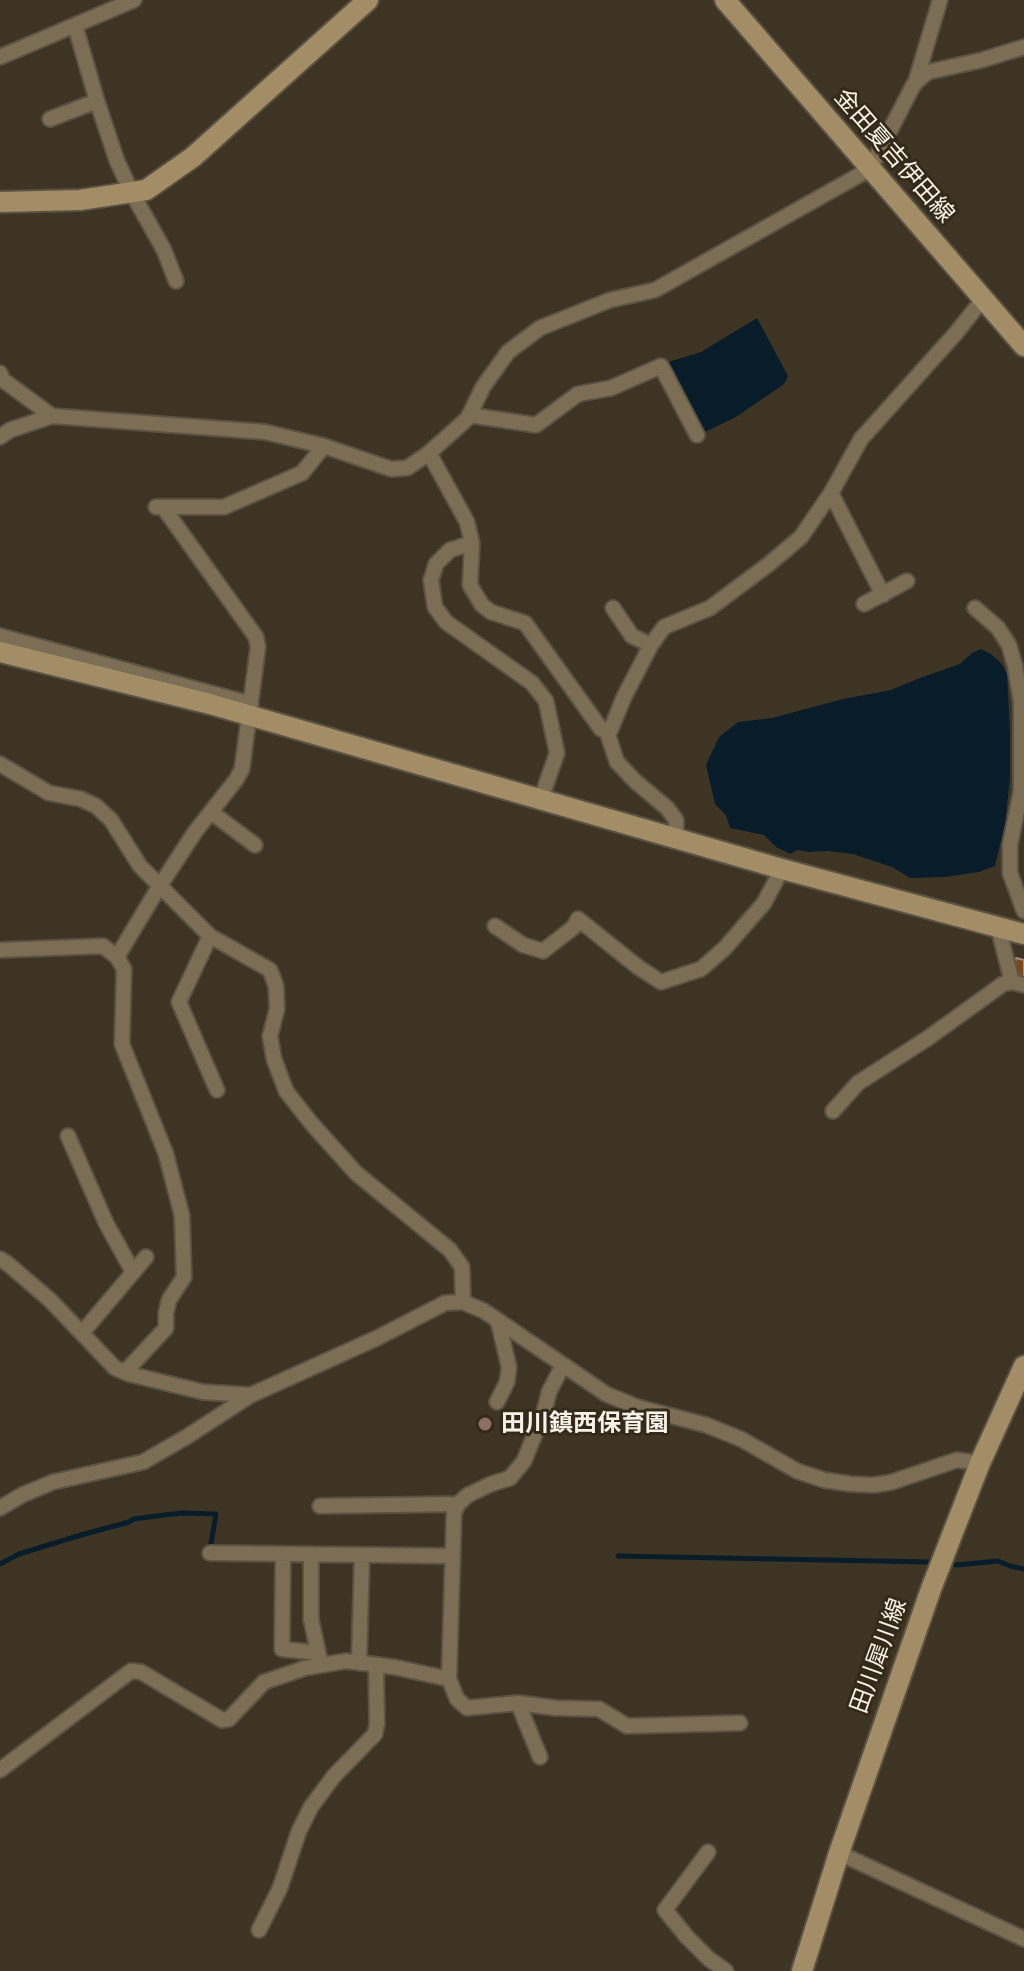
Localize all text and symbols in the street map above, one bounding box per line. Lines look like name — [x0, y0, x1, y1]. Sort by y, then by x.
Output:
street label: 金田夏吉伊田線 — [828, 83, 960, 229]
place label: 田川鎮西保育園 — [501, 1410, 669, 1438]
marker: 田川鎮西保育園 — [476, 1415, 494, 1433]
street label: 田川犀川線 — [845, 1595, 913, 1717]

